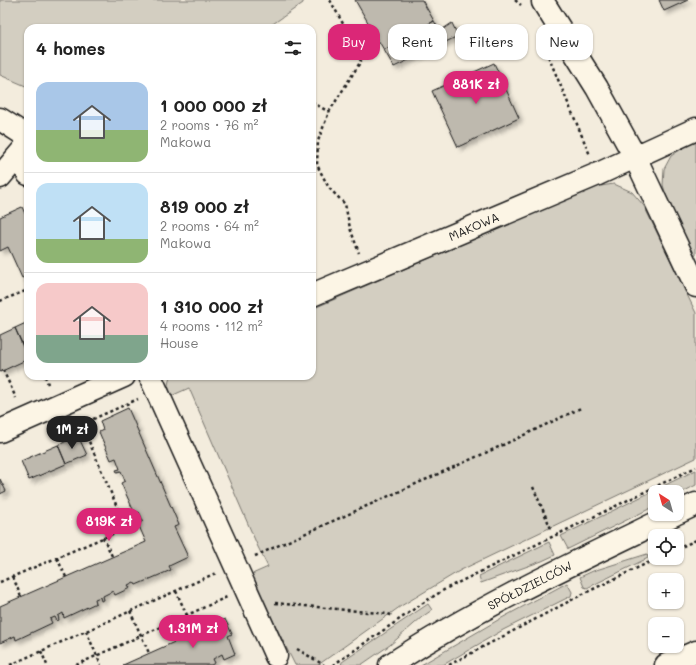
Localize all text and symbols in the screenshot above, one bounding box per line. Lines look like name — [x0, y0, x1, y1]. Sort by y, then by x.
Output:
chip: Buy — [328, 24, 380, 60]
chip: Rent — [388, 24, 447, 60]
chip: Filters — [455, 24, 528, 60]
chip: New — [536, 24, 593, 60]
text: 4 homes — [36, 37, 105, 59]
icon: filters — [282, 37, 304, 59]
pin: 881K zł — [439, 71, 513, 105]
text: 881K zł — [452, 75, 500, 92]
text: 1 000 000 zł — [160, 94, 267, 116]
icon: home — [68, 98, 116, 146]
text: 2 rooms · 76 m² — [160, 116, 259, 133]
text: Makowa — [160, 133, 211, 150]
text: 819 000 zł — [160, 195, 249, 217]
icon: home — [68, 199, 116, 247]
street label: MAKOWA — [446, 208, 501, 244]
text: 2 rooms · 64 m² — [160, 217, 259, 234]
text: Makowa — [160, 234, 211, 251]
text: 1 310 000 zł — [160, 295, 263, 317]
icon: home — [68, 299, 116, 347]
text: 4 rooms · 112 m² — [160, 317, 263, 334]
text: House — [160, 334, 198, 351]
pin: 1M zł — [44, 416, 100, 450]
text: 1M zł — [56, 420, 88, 437]
north arrow — [648, 485, 684, 521]
map controls — [648, 485, 684, 653]
pin: 819K zł — [72, 508, 146, 542]
text: 819K zł — [86, 512, 132, 529]
button: locate — [648, 529, 684, 565]
street label: SPÓŁDZIELCÓW — [485, 557, 575, 613]
button: + — [648, 573, 684, 609]
pin: 1.31M zł — [152, 615, 234, 649]
button: − — [648, 617, 684, 653]
text: 1.31M zł — [168, 619, 218, 636]

